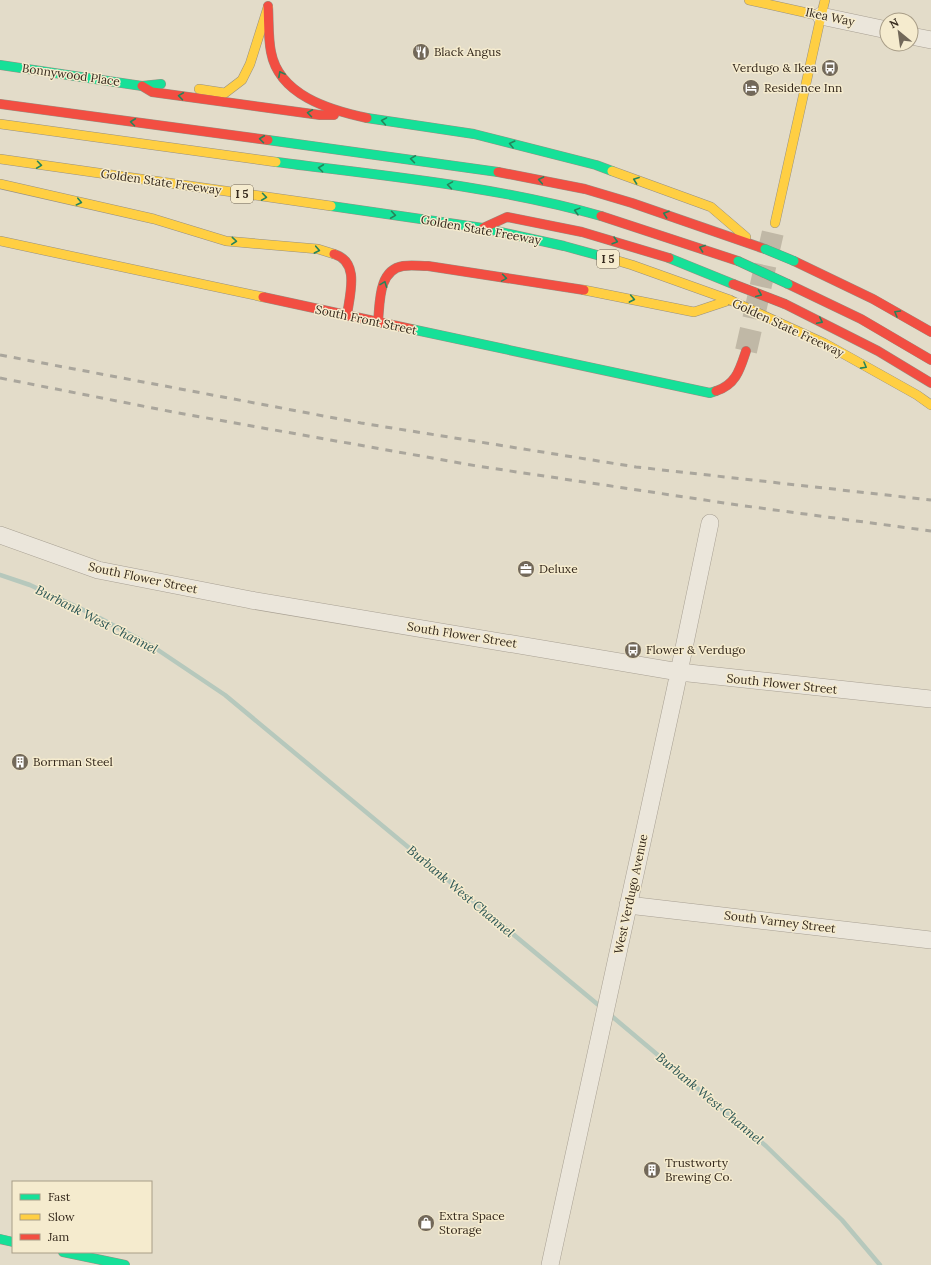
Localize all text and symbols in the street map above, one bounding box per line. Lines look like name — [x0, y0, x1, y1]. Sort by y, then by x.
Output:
street label: Ikea Way — [804, 4, 857, 29]
north arrow — [879, 12, 919, 52]
text: N — [887, 15, 902, 31]
restaurant icon: Black Angus — [411, 42, 431, 62]
place label: Black Angus — [434, 44, 501, 59]
bus stop icon: Verdugo & Ikea — [820, 58, 840, 78]
street label: Bonnywood Place — [21, 60, 121, 89]
place label: Verdugo & Ikea — [731, 60, 817, 75]
one-way arrow — [278, 71, 286, 78]
hotel icon: Residence Inn — [741, 78, 761, 98]
place label: Residence Inn — [764, 80, 842, 95]
one-way arrow — [178, 92, 184, 101]
one-way arrow — [307, 109, 313, 118]
one-way arrow — [381, 117, 387, 126]
one-way arrow — [130, 118, 136, 127]
one-way arrow — [259, 135, 265, 144]
one-way arrow — [509, 140, 515, 148]
one-way arrow — [410, 155, 416, 164]
one-way arrow — [36, 160, 42, 169]
one-way arrow — [318, 164, 324, 173]
street label: Golden State Freeway — [100, 166, 223, 197]
one-way arrow — [538, 176, 544, 184]
one-way arrow — [633, 176, 640, 184]
one-way arrow — [447, 182, 453, 190]
road number: I 5 — [231, 185, 253, 203]
one-way arrow — [261, 192, 267, 201]
one-way arrow — [76, 197, 82, 205]
one-way arrow — [574, 207, 580, 215]
one-way arrow — [390, 210, 396, 219]
one-way arrow — [663, 210, 670, 219]
street label: Golden State Freeway — [420, 212, 543, 248]
one-way arrow — [231, 237, 237, 246]
one-way arrow — [612, 237, 618, 245]
one-way arrow — [698, 244, 705, 253]
one-way arrow — [314, 245, 321, 253]
road number: I 5 — [597, 250, 619, 268]
one-way arrow — [501, 273, 507, 282]
one-way arrow — [379, 281, 387, 288]
one-way arrow — [756, 289, 763, 297]
one-way arrow — [629, 295, 635, 303]
street label: Golden State Freeway — [730, 295, 847, 360]
street label: South Front Street — [314, 301, 419, 338]
one-way arrow — [894, 310, 901, 317]
one-way arrow — [816, 316, 823, 324]
one-way arrow — [860, 361, 868, 368]
street label: South Flower Street — [87, 559, 199, 596]
office icon: Deluxe — [516, 559, 536, 579]
place label: Deluxe — [539, 561, 578, 576]
water label: Burbank West Channel — [33, 581, 161, 658]
street label: South Flower Street — [406, 618, 518, 651]
bus stop icon: Flower & Verdugo — [623, 640, 643, 660]
place label: Flower & Verdugo — [646, 642, 745, 657]
street label: South Flower Street — [726, 670, 838, 697]
building icon: Borrman Steel — [10, 752, 30, 772]
place label: Borrman Steel — [33, 754, 113, 769]
street label: West Verdugo Avenue — [610, 832, 651, 955]
water label: Burbank West Channel — [404, 842, 518, 941]
street label: South Varney Street — [723, 907, 837, 936]
water label: Burbank West Channel — [653, 1049, 767, 1148]
place label: Trustworty Brewing Co. — [665, 1155, 732, 1184]
building icon: Trustworty Brewing Co. — [642, 1160, 662, 1180]
legend — [12, 1181, 152, 1253]
text: Fast — [48, 1189, 71, 1204]
place label: Extra Space Storage — [439, 1208, 505, 1237]
text: Slow — [48, 1209, 75, 1224]
shop icon: Extra Space Storage — [416, 1213, 436, 1233]
text: Jam — [47, 1229, 69, 1244]

